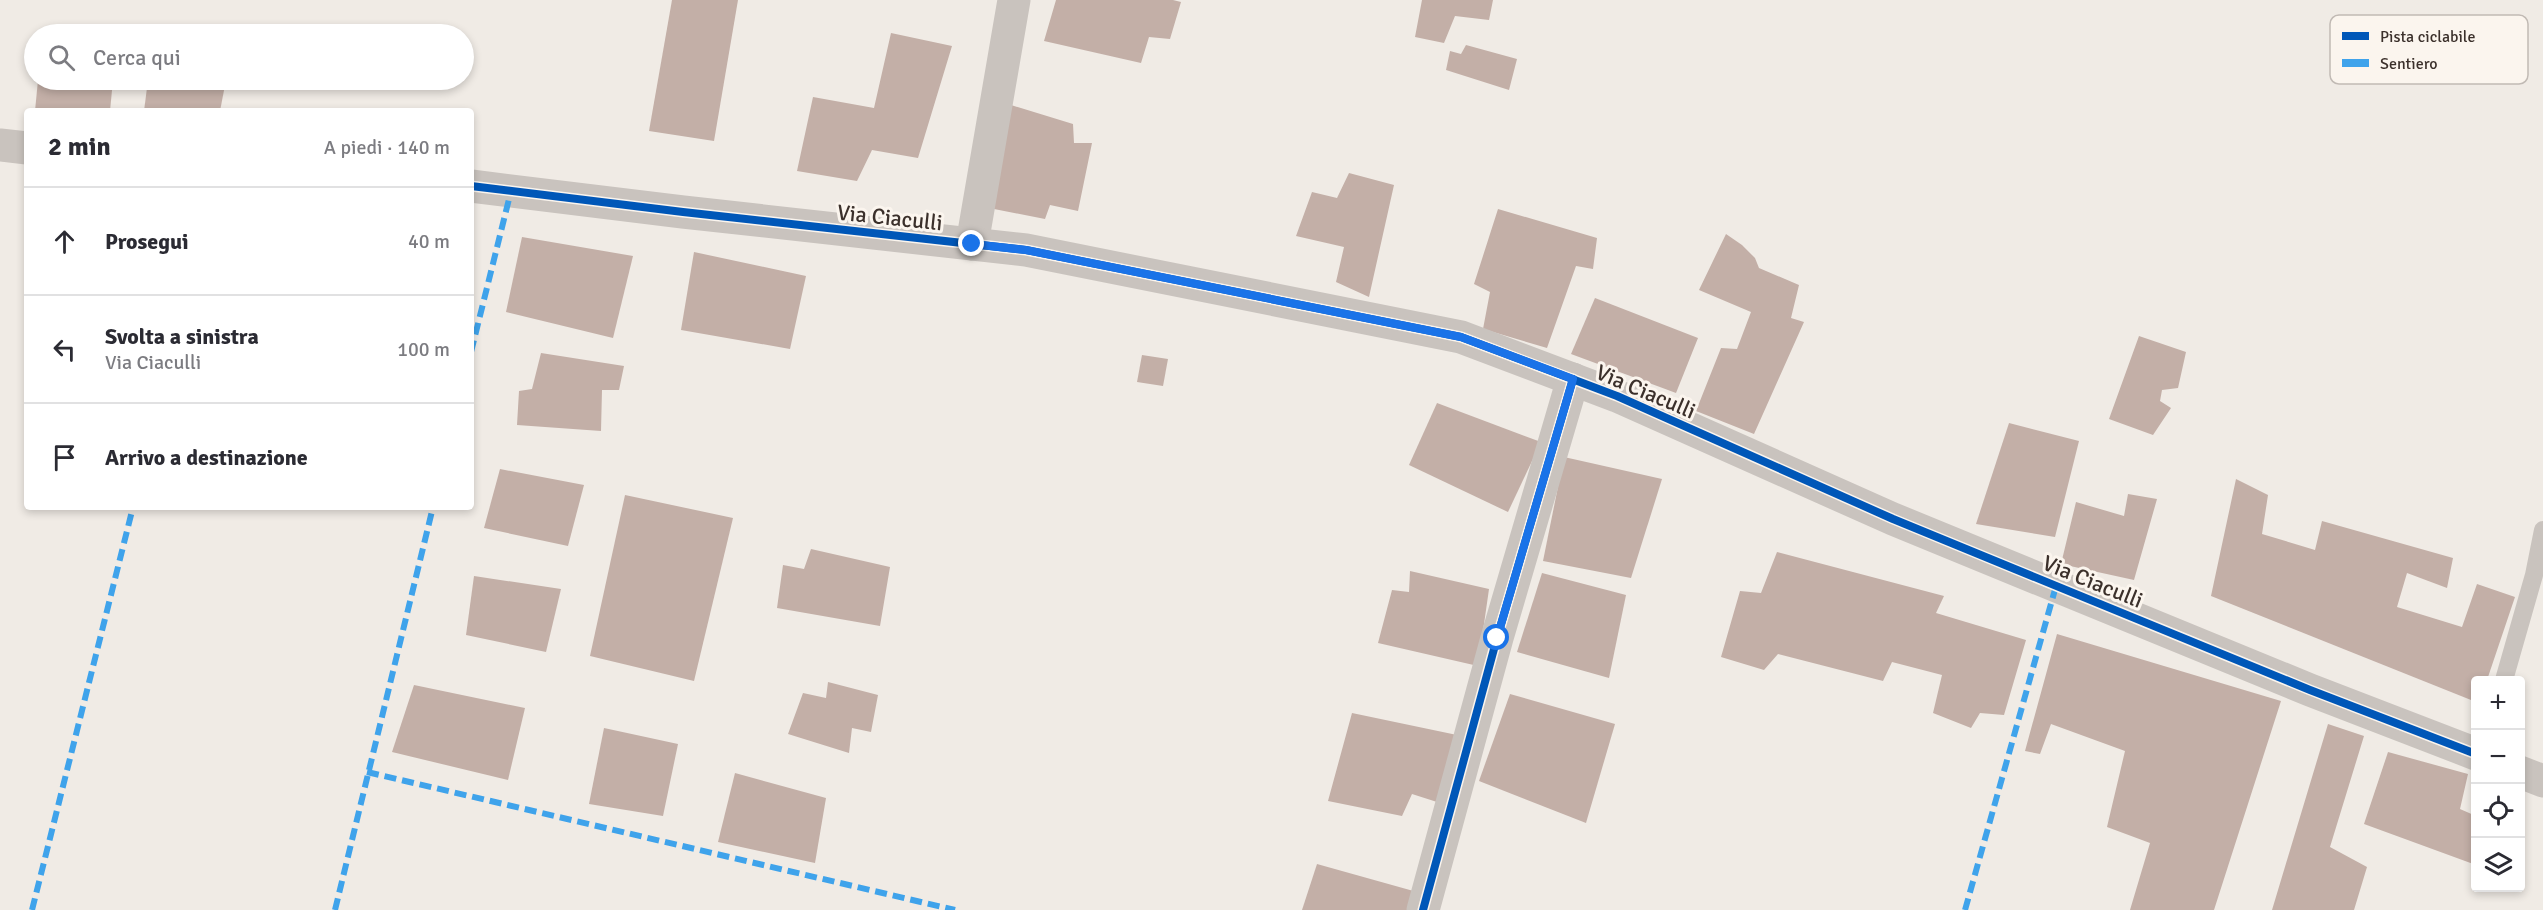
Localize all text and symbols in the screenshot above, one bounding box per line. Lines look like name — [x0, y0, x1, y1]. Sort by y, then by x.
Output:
legend — [2330, 15, 2528, 84]
search box — [24, 24, 474, 90]
text: Pista ciclabile — [2380, 27, 2475, 47]
icon: search — [45, 41, 78, 74]
text: Cerca qui — [93, 44, 181, 71]
text: Sentiero — [2380, 54, 2438, 74]
text: 2 min — [48, 131, 111, 163]
text: A piedi · 140 m — [324, 135, 450, 160]
street label: Via Ciaculli — [836, 199, 944, 236]
icon: ahead — [48, 225, 81, 258]
text: Prosegui — [105, 228, 189, 255]
text: 40 m — [408, 229, 450, 254]
route end — [958, 230, 984, 256]
text: Svolta a sinistra — [105, 323, 259, 350]
icon: left — [48, 333, 81, 366]
text: 100 m — [397, 337, 450, 362]
text: Via Ciaculli — [105, 350, 201, 375]
street label: Via Ciaculli — [1592, 358, 1700, 425]
icon: arrive — [48, 441, 81, 474]
text: Arrivo a destinazione — [105, 444, 308, 471]
street label: Via Ciaculli — [2039, 549, 2147, 614]
route start — [1483, 624, 1509, 650]
map controls — [2471, 676, 2525, 892]
button: + — [2471, 676, 2525, 730]
button: − — [2471, 730, 2525, 784]
button: locate — [2471, 784, 2525, 838]
button: layers — [2471, 838, 2525, 892]

